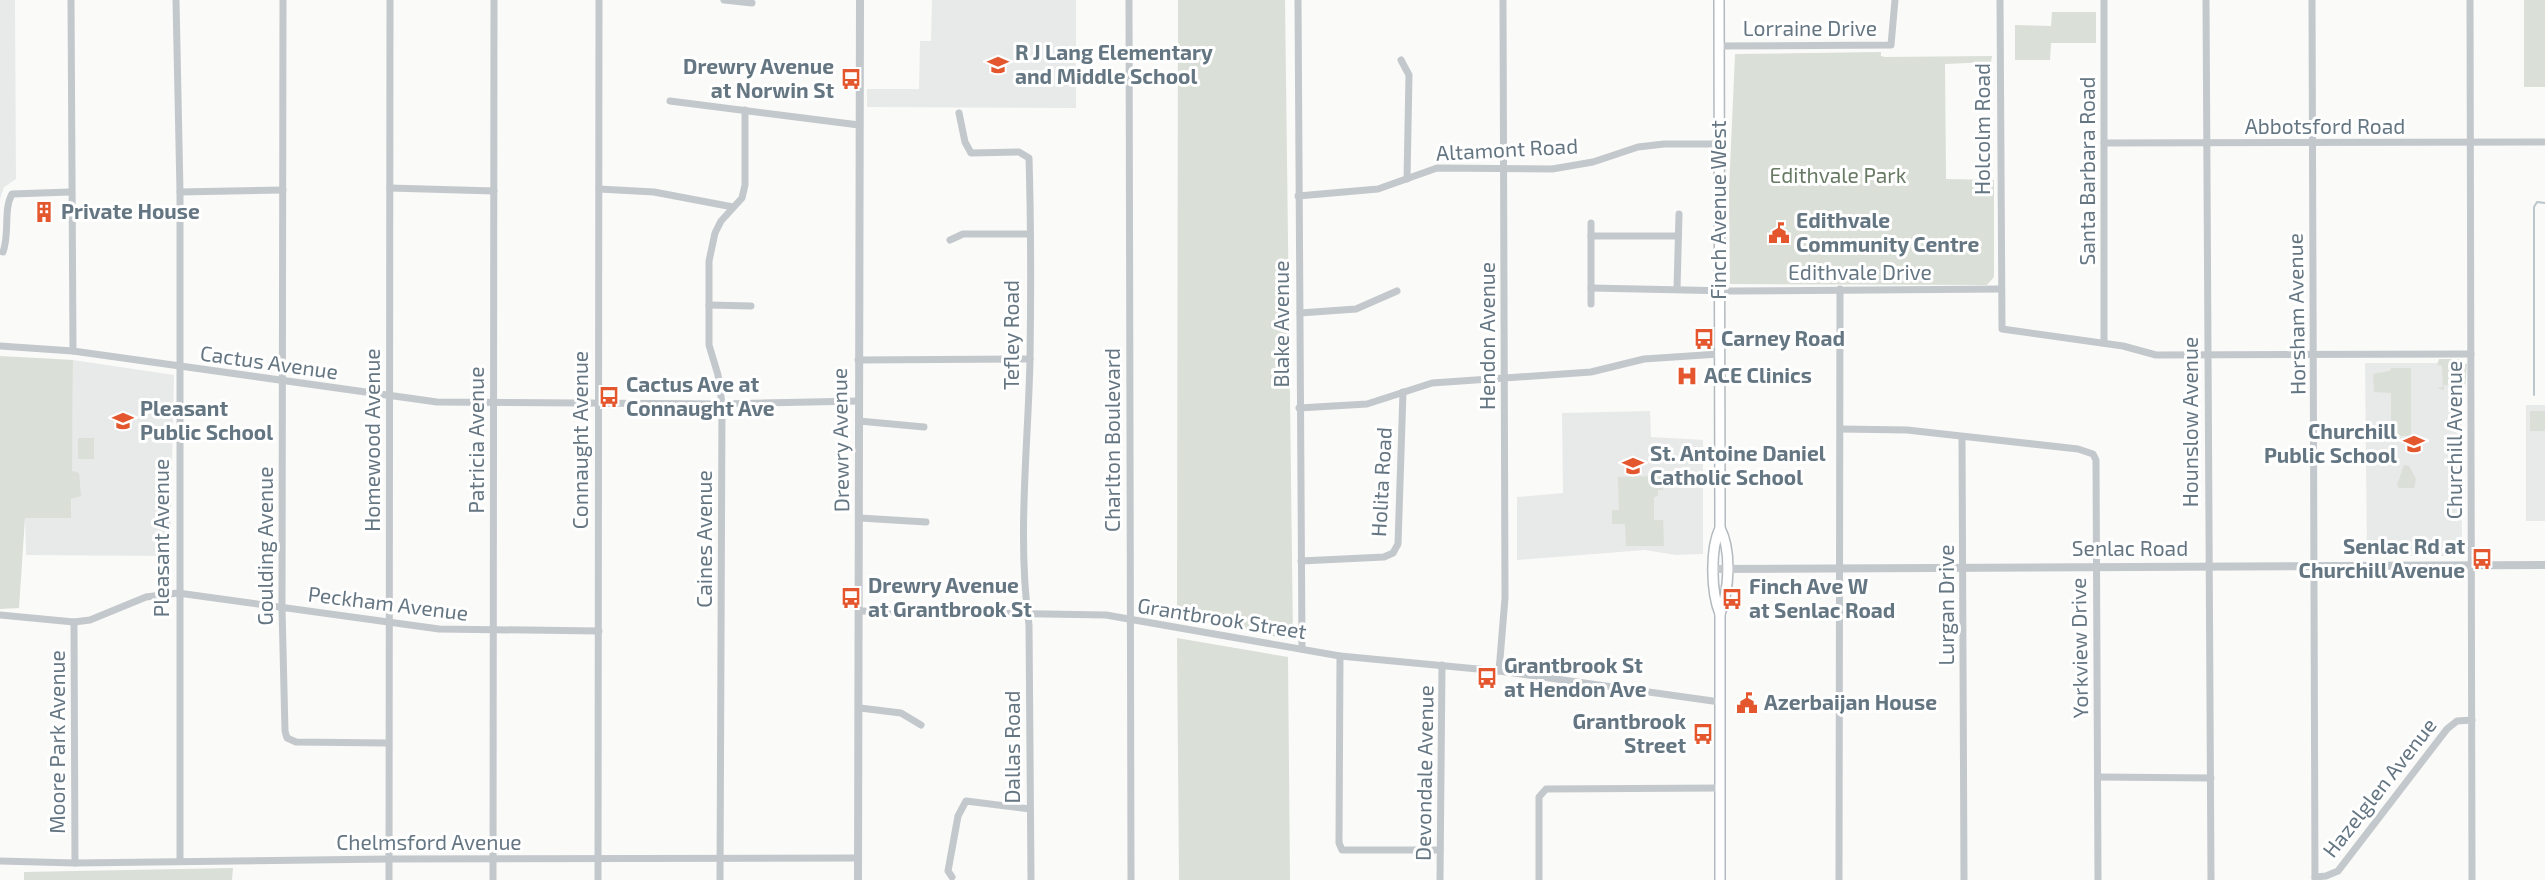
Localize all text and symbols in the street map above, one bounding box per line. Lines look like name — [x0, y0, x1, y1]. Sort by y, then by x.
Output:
street label: Lorraine Drive — [1743, 15, 1877, 40]
place label: R J Lang Elementary and Middle School — [1015, 39, 1213, 88]
place label: Drewry Avenue at Norwin St — [683, 53, 834, 102]
school or university icon: R J Lang Elementary and Middle School — [986, 53, 1010, 77]
street label: Holcolm Road — [1969, 63, 1994, 195]
bus stop icon: Drewry Avenue at Norwin St — [839, 67, 863, 91]
street label: Santa Barbara Road — [2074, 76, 2099, 266]
street label: Abbotsford Road — [2245, 113, 2405, 138]
street label: Finch Avenue West — [1705, 120, 1730, 300]
street label: Altamont Road — [1435, 132, 1579, 165]
park label: Edithvale Park — [1770, 162, 1907, 187]
place label: Private House — [61, 198, 200, 223]
building icon: Private House — [32, 200, 56, 224]
place label: Edithvale Community Centre — [1796, 207, 1979, 257]
public building icon: Edithvale Community Centre — [1767, 221, 1791, 245]
street label: Horsham Avenue — [2282, 233, 2309, 395]
street label: Edithvale Drive — [1788, 259, 1932, 284]
street label: Blake Avenue — [1268, 261, 1293, 388]
street label: Hendon Avenue — [1474, 262, 1499, 410]
street label: Tefley Road — [998, 280, 1023, 390]
place label: Carney Road — [1721, 325, 1845, 351]
bus stop icon: Carney Road — [1692, 327, 1716, 351]
street label: Hounslow Avenue — [2177, 337, 2202, 507]
street label: Cactus Avenue — [199, 339, 340, 384]
street label: Homewood Avenue — [359, 348, 384, 532]
street label: Charlton Boulevard — [1099, 348, 1124, 532]
street label: Connaught Avenue — [567, 351, 592, 529]
street label: Churchill Avenue — [2441, 361, 2466, 519]
place label: ACE Clinics — [1704, 362, 1812, 387]
hospital icon: ACE Clinics — [1675, 364, 1699, 388]
street label: Patricia Avenue — [463, 366, 488, 514]
street label: Drewry Avenue — [826, 368, 853, 512]
place label: Cactus Ave at Connaught Ave — [626, 371, 775, 420]
bus stop icon: Cactus Ave at Connaught Ave — [597, 385, 621, 409]
place label: Pleasant Public School — [140, 395, 273, 444]
school or university icon: Pleasant Public School — [111, 409, 135, 433]
place label: Churchill Public School — [2264, 418, 2397, 467]
street label: Holita Road — [1365, 426, 1396, 537]
school or university icon: Churchill Public School — [2402, 432, 2426, 456]
place label: St. Antoine Daniel Catholic School — [1650, 440, 1826, 489]
school or university icon: St. Antoine Daniel Catholic School — [1621, 454, 1645, 478]
street label: Pleasant Avenue — [148, 459, 173, 617]
street label: Goulding Avenue — [252, 466, 277, 626]
street label: Caines Avenue — [691, 470, 716, 608]
place label: Senlac Rd at Churchill Avenue — [2299, 533, 2465, 582]
street label: Senlac Road — [2072, 535, 2188, 560]
street label: Lurgan Drive — [1933, 545, 1958, 665]
bus stop icon: Senlac Rd at Churchill Avenue — [2470, 547, 2494, 571]
place label: Drewry Avenue at Grantbrook St — [868, 572, 1032, 621]
place label: Finch Ave W at Senlac Road — [1749, 573, 1895, 622]
street label: Yorkview Drive — [2065, 577, 2092, 719]
street label: Peckham Avenue — [307, 580, 470, 625]
bus stop icon: Drewry Avenue at Grantbrook St — [839, 586, 863, 610]
bus stop icon: Finch Ave W at Senlac Road — [1720, 587, 1744, 611]
street label: Grantbrook Street — [1136, 592, 1309, 643]
street label: Moore Park Avenue — [44, 650, 69, 834]
place label: Grantbrook St at Hendon Ave — [1504, 652, 1647, 701]
bus stop icon: Grantbrook St at Hendon Ave — [1475, 666, 1499, 690]
street label: Devondale Avenue — [1409, 685, 1438, 861]
place label: Azerbaijan House — [1764, 689, 1937, 714]
street label: Dallas Road — [999, 690, 1024, 804]
public building icon: Azerbaijan House — [1735, 691, 1759, 715]
place label: Grantbrook Street — [1573, 708, 1686, 757]
street label: Hazelglen Avenue — [2317, 712, 2441, 862]
bus stop icon: Grantbrook Street — [1691, 722, 1715, 746]
street label: Chelmsford Avenue — [336, 829, 522, 854]

